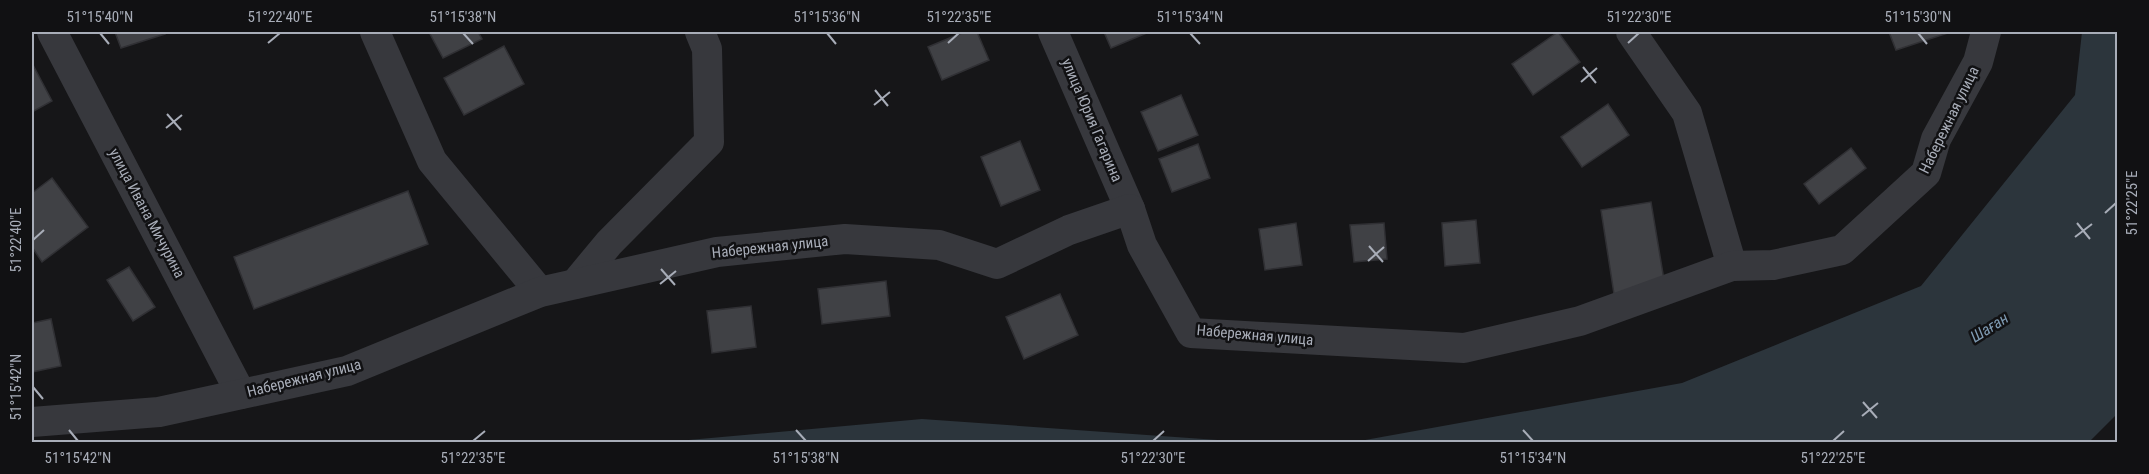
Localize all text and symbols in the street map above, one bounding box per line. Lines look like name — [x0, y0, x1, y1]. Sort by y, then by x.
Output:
text: 51°15'40"N — [67, 8, 133, 26]
text: 51°22'40"E — [248, 8, 312, 26]
text: 51°15'38"N — [430, 8, 496, 26]
text: 51°15'36"N — [794, 8, 860, 26]
text: 51°22'35"E — [927, 8, 991, 26]
text: 51°15'34"N — [1157, 8, 1223, 26]
text: 51°22'30"E — [1607, 8, 1671, 26]
text: 51°15'30"N — [1885, 8, 1951, 26]
street label: улица Юрия Гагарина — [1058, 55, 1126, 185]
street label: Набережная улица — [1915, 63, 1983, 177]
street label: улица Ивана Мичурина — [105, 145, 189, 281]
text: 51°22'25"E — [2123, 171, 2141, 235]
text: 51°22'40"E — [7, 208, 25, 272]
street label: Набережная улица — [711, 232, 829, 262]
water label: Шаған — [1967, 308, 2012, 346]
street label: Набережная улица — [1196, 321, 1314, 349]
text: 51°15'42"N — [7, 354, 25, 420]
street label: Набережная улица — [245, 355, 363, 401]
text: 51°15'42"N — [45, 449, 111, 467]
text: 51°22'35"E — [441, 449, 505, 467]
text: 51°15'38"N — [773, 449, 839, 467]
text: 51°22'30"E — [1121, 449, 1185, 467]
text: 51°15'34"N — [1500, 449, 1566, 467]
text: 51°22'25"E — [1801, 449, 1865, 467]

